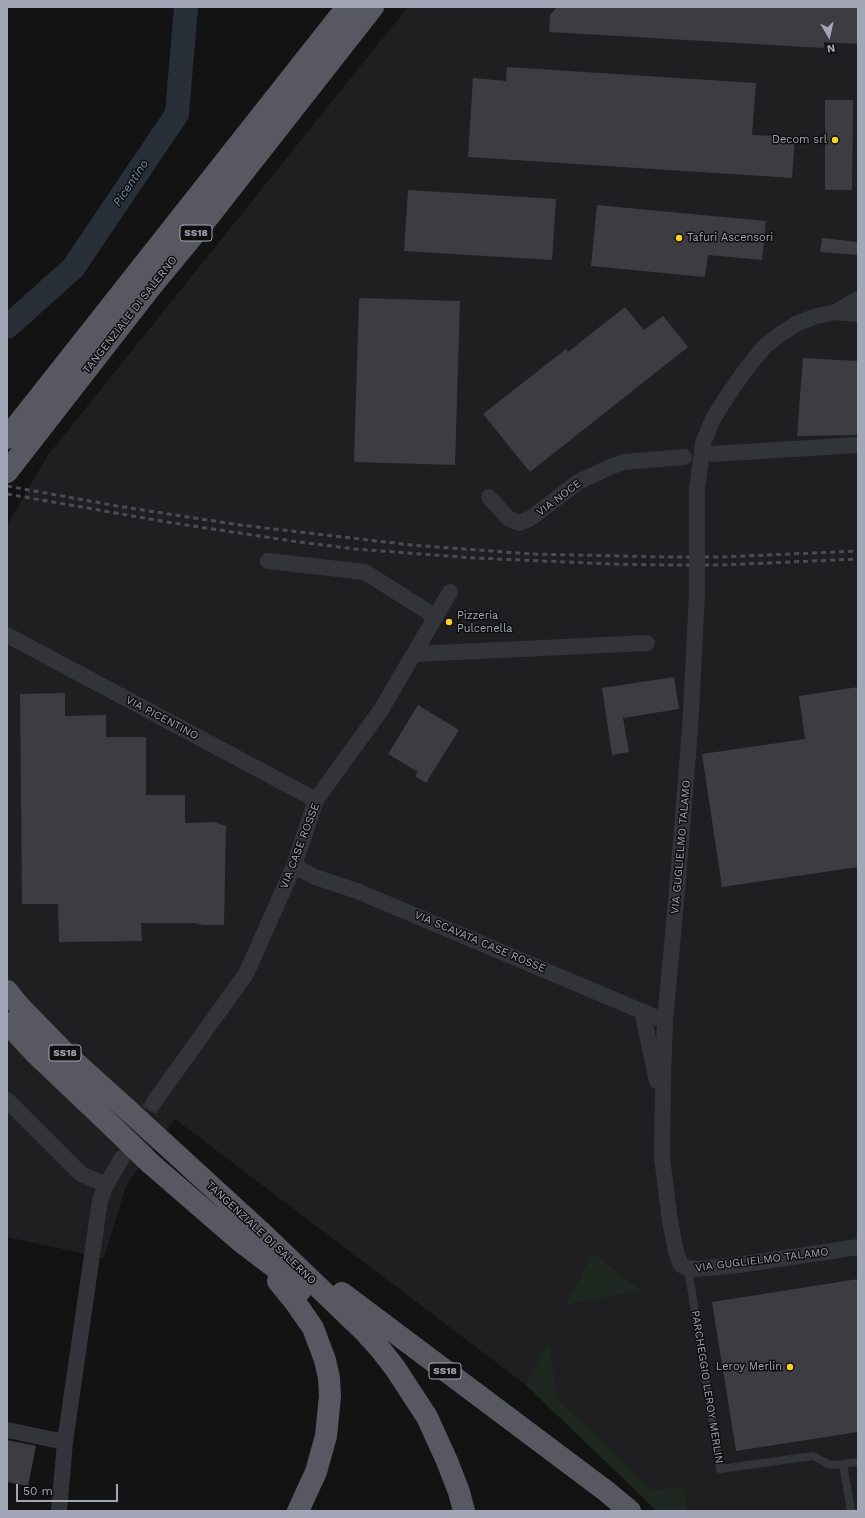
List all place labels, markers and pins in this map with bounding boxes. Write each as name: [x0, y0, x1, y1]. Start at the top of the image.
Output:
place label: Decom srl: [772, 133, 827, 147]
marker: Decom srl: [830, 135, 840, 145]
place label: Tafuri Ascensori: [687, 231, 773, 245]
marker: Tafuri Ascensori: [674, 233, 684, 243]
place label: Pizzeria Pulcenella: [457, 609, 512, 635]
marker: Pizzeria Pulcenella: [444, 617, 454, 627]
place label: Leroy Merlin: [716, 1360, 782, 1374]
marker: Leroy Merlin: [785, 1362, 795, 1372]

